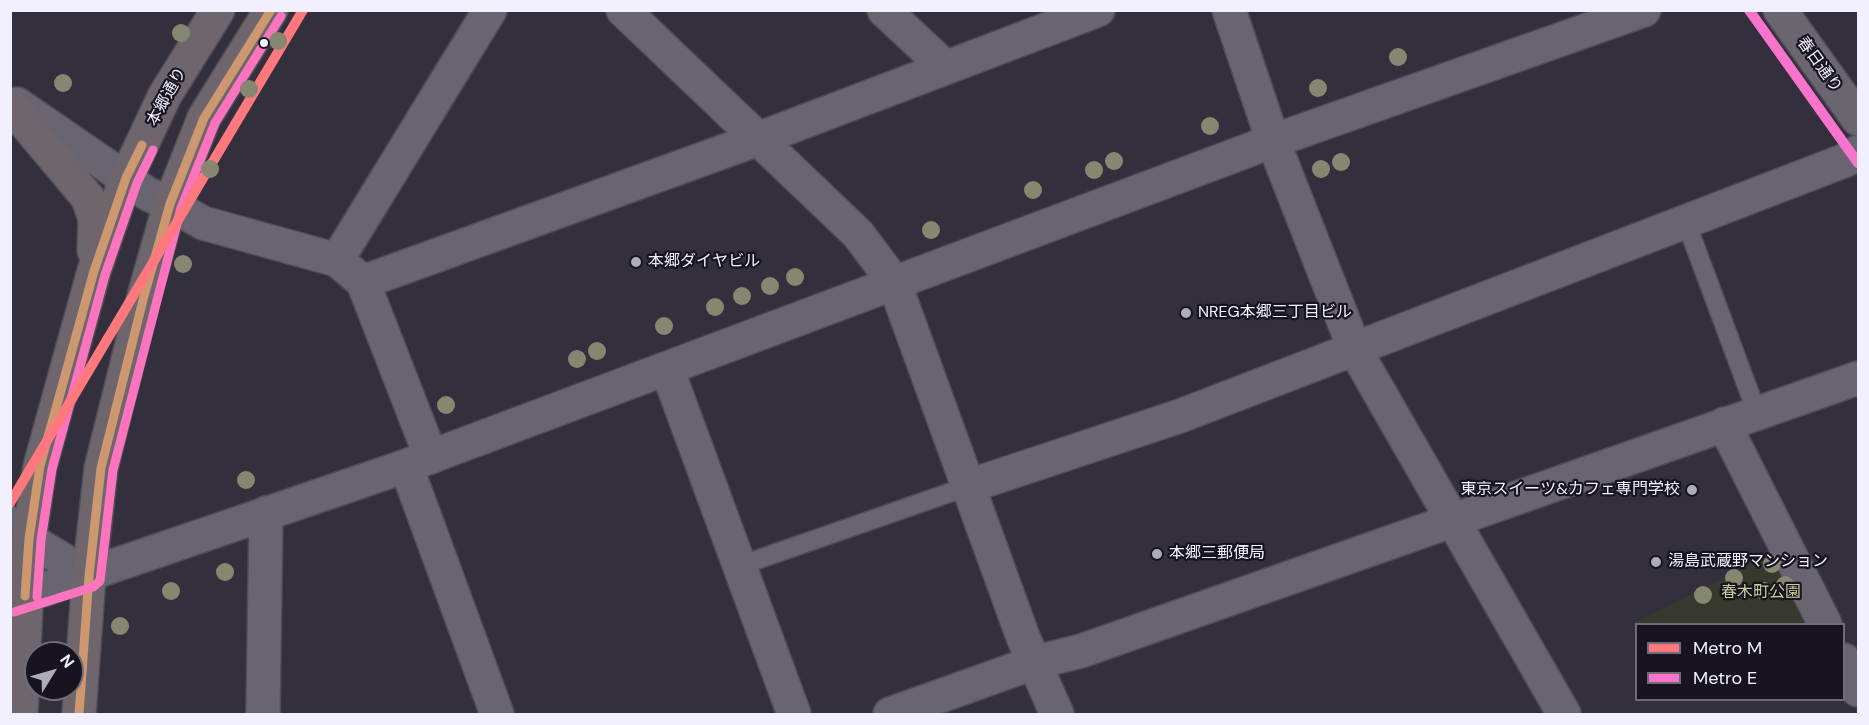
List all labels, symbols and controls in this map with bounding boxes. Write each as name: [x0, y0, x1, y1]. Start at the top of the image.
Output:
street label: 春日通り: [1792, 33, 1846, 97]
unlabelled marker: [258, 37, 270, 49]
street label: 本郷通り: [143, 64, 191, 130]
place label: 本郷ダイヤビル: [648, 252, 760, 272]
marker: 本郷ダイヤビル: [629, 255, 643, 269]
place label: NREG本郷三丁目ビル: [1198, 303, 1352, 323]
marker: NREG本郷三丁目ビル: [1179, 306, 1193, 320]
place label: 東京スイーツ&カフェ専門学校: [1460, 480, 1680, 500]
marker: 東京スイーツ&カフェ専門学校: [1685, 483, 1699, 497]
place label: 本郷三郵便局: [1169, 544, 1265, 564]
marker: 本郷三郵便局: [1150, 547, 1164, 561]
place label: 湯島武蔵野マンション: [1668, 552, 1828, 572]
marker: 湯島武蔵野マンション: [1649, 555, 1663, 569]
park label: 春木町公園: [1721, 583, 1801, 603]
legend: [1635, 623, 1845, 701]
text: Metro M: [1693, 636, 1762, 660]
north arrow: [24, 641, 84, 701]
text: N: [55, 650, 79, 672]
text: Metro E: [1693, 666, 1757, 690]

